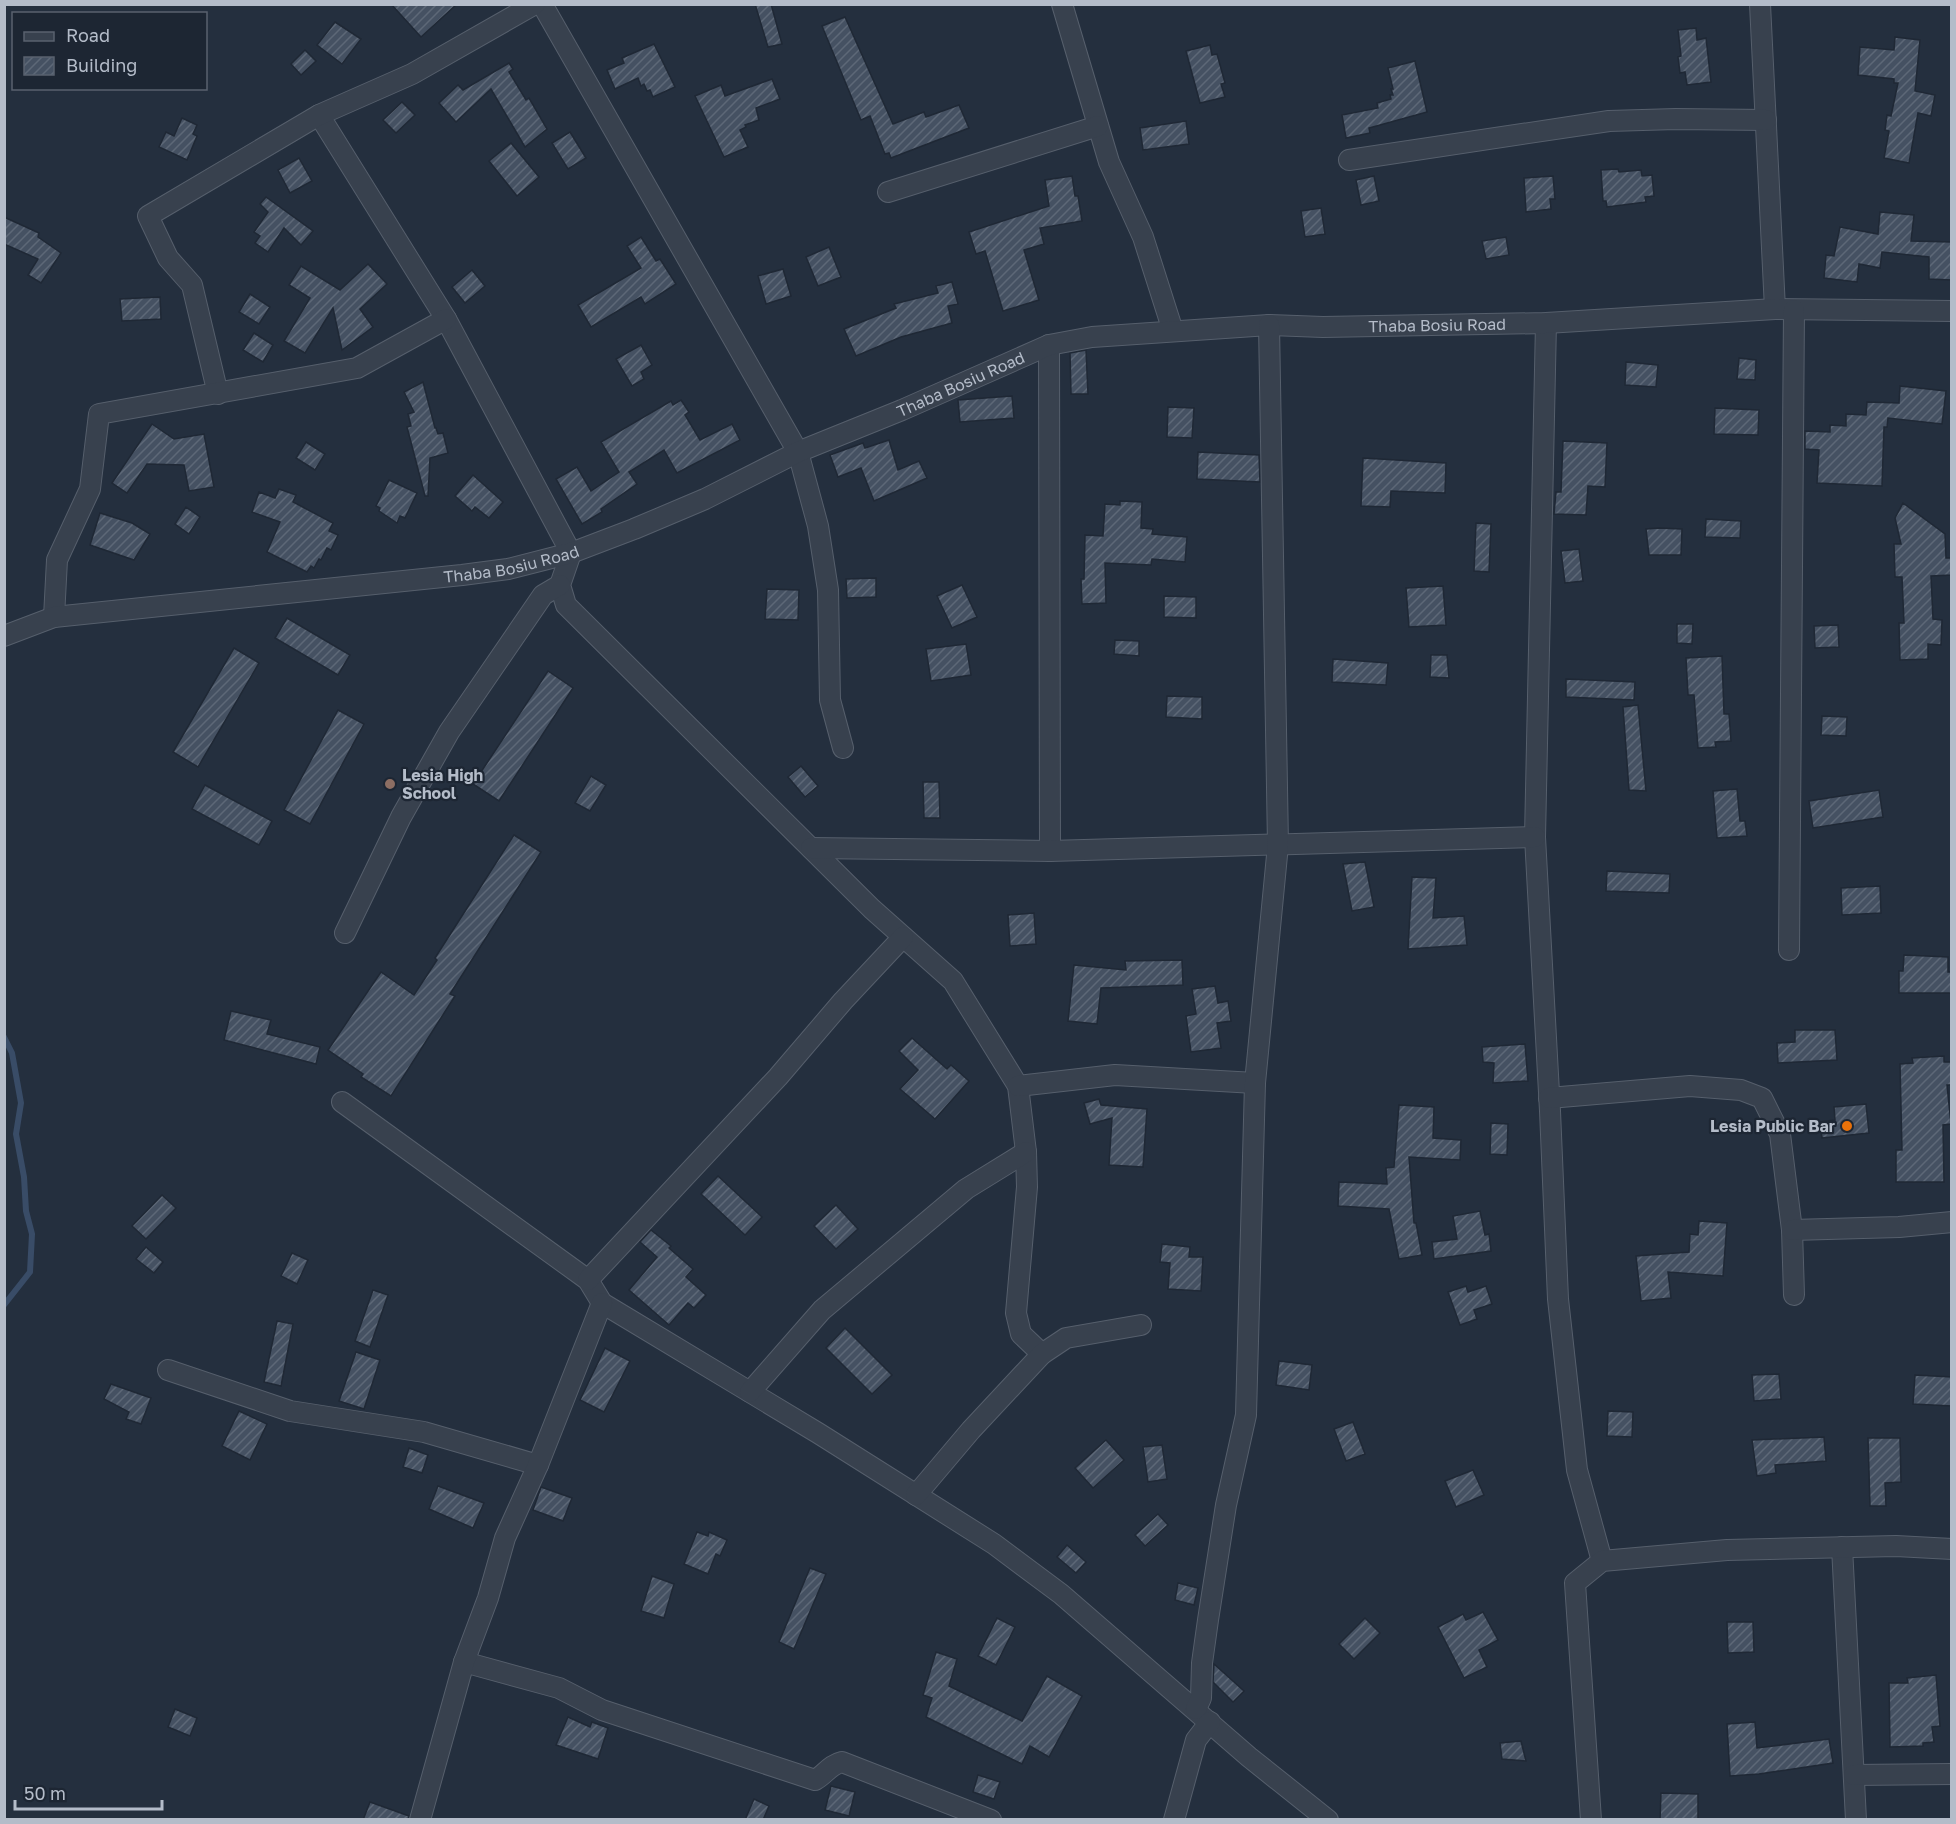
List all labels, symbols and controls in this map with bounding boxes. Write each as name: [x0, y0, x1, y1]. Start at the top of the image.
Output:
legend: [12, 12, 207, 90]
text: Road: [66, 24, 110, 46]
text: Building: [66, 54, 137, 76]
street label: Thaba Bosiu Road: [1368, 314, 1506, 336]
street label: Thaba Bosiu Road: [894, 347, 1028, 421]
street label: Thaba Bosiu Road: [443, 541, 582, 587]
place label: Lesia High School: [402, 765, 483, 803]
marker: Lesia High School: [383, 777, 397, 791]
place label: Lesia Public Bar: [1710, 1116, 1835, 1136]
marker: Lesia Public Bar: [1840, 1119, 1854, 1133]
scale bar: [15, 1773, 162, 1811]
text: 50 m: [24, 1782, 66, 1804]

